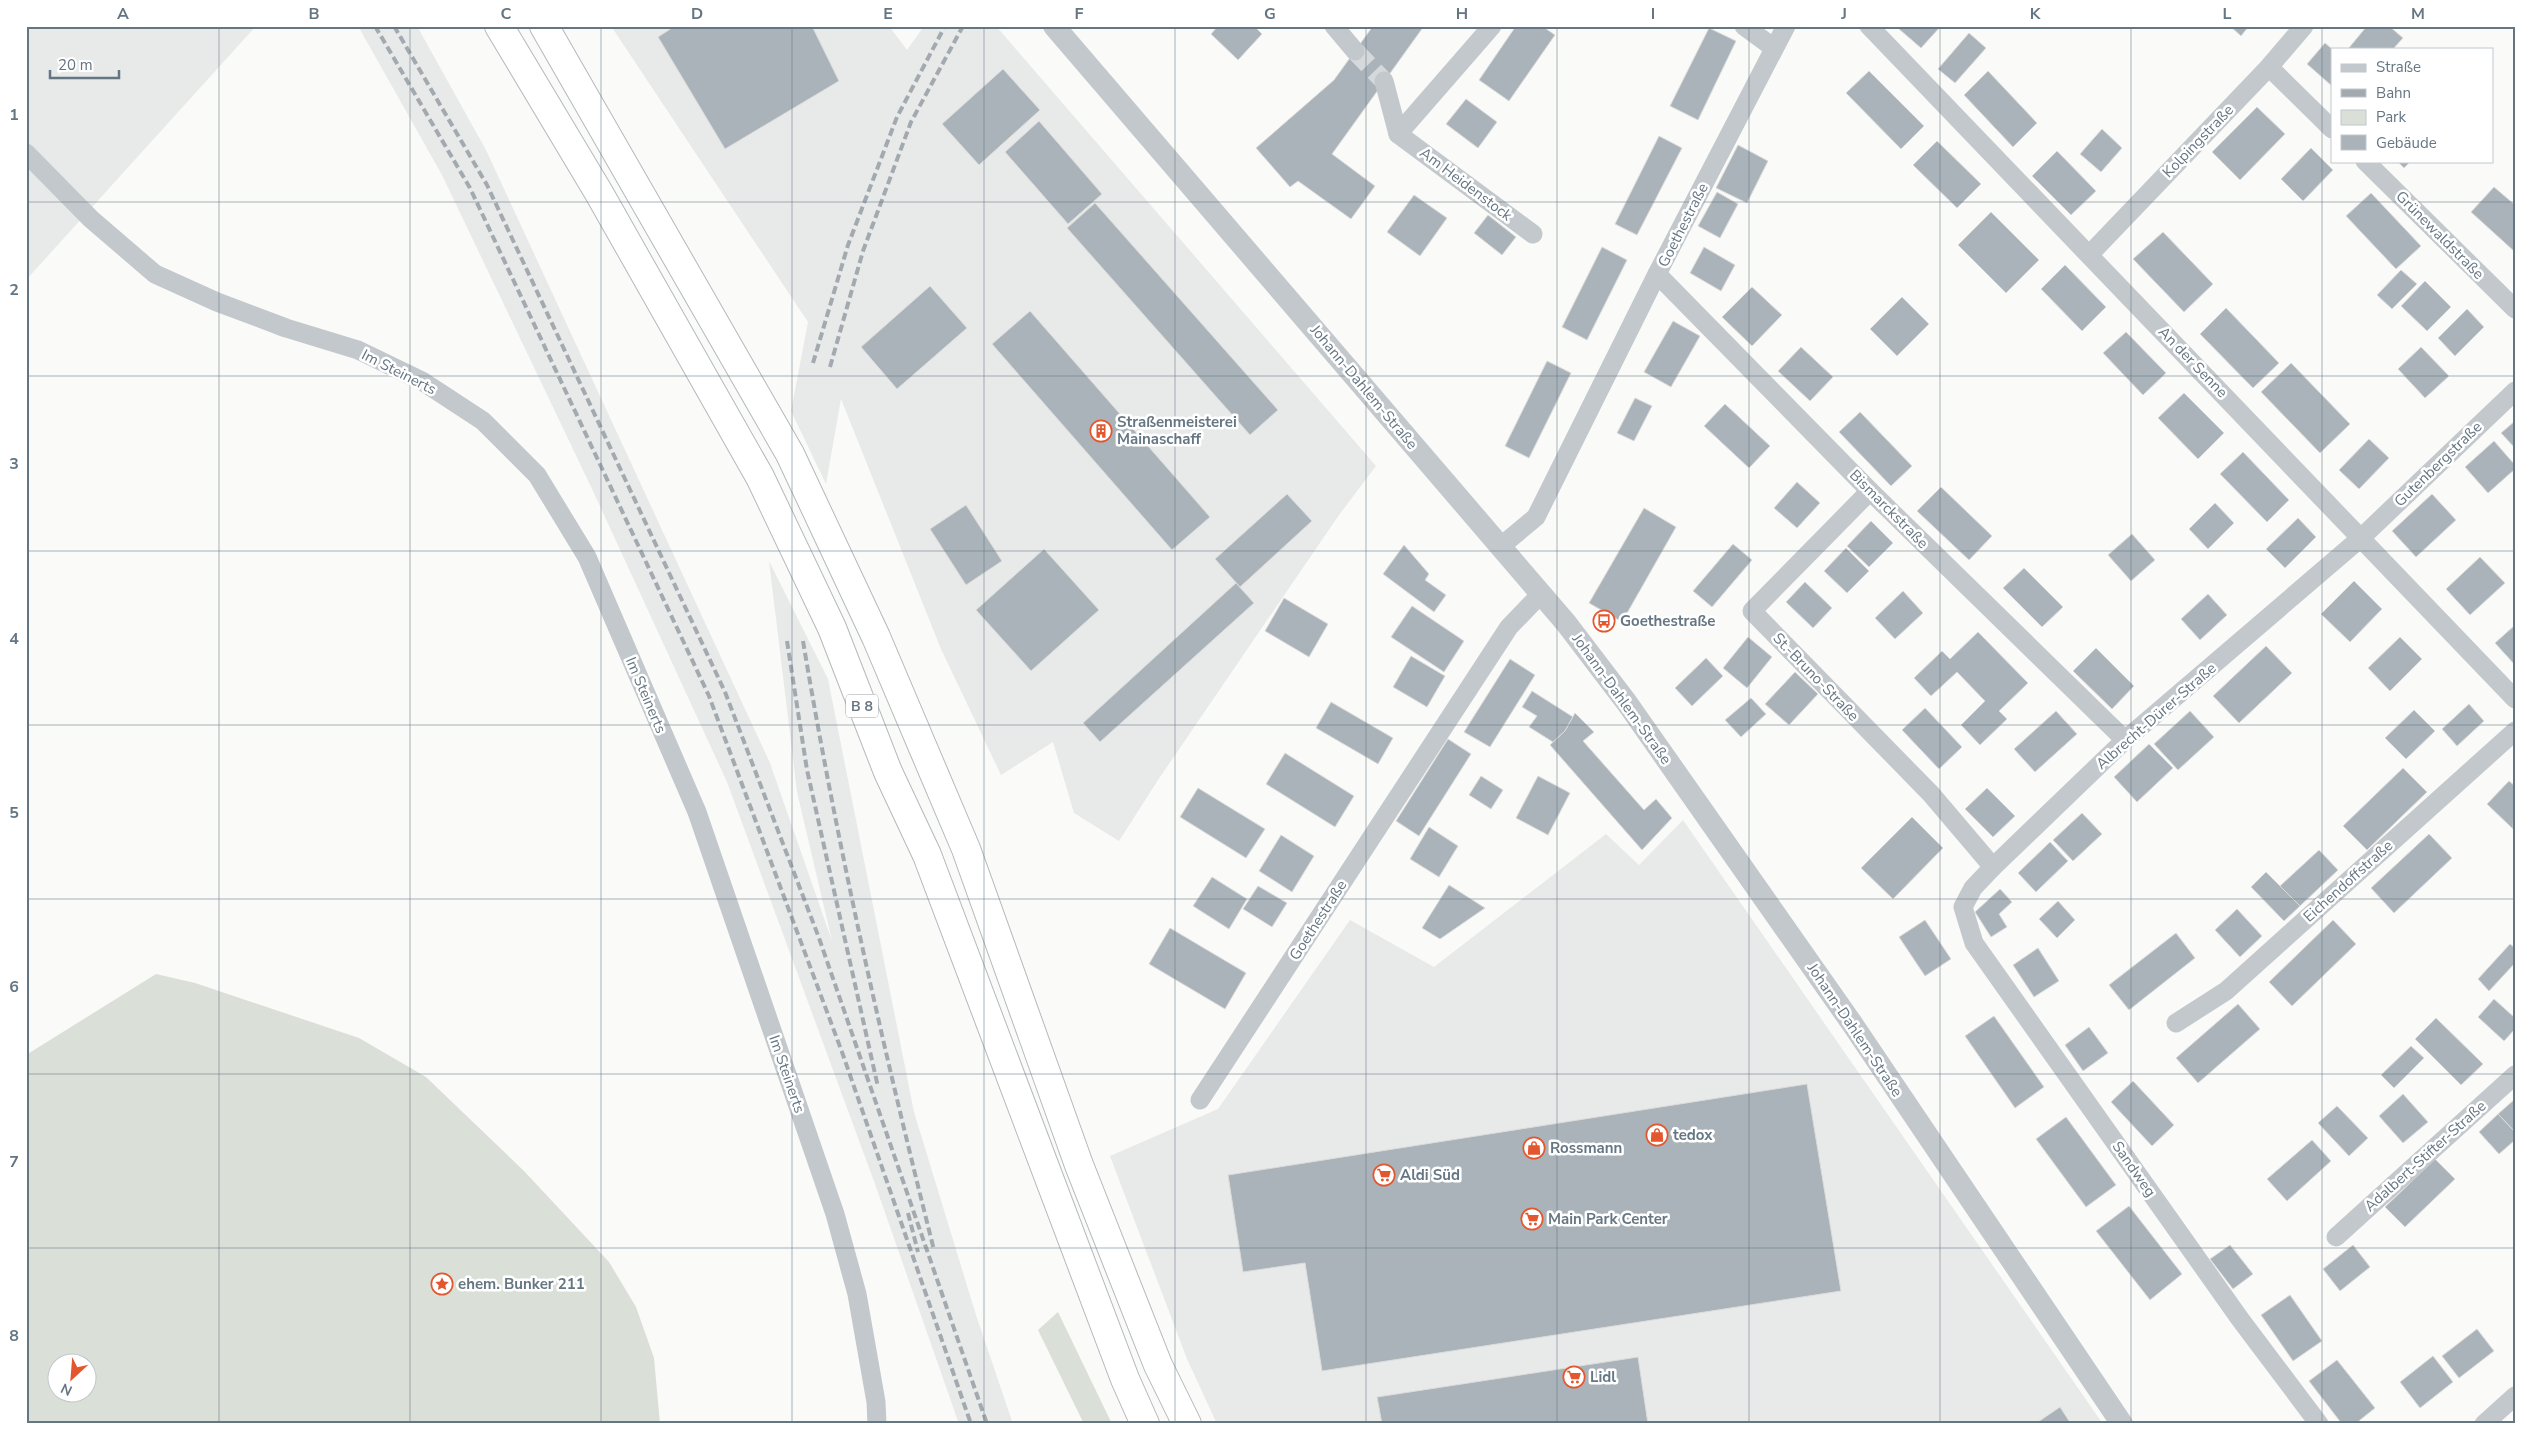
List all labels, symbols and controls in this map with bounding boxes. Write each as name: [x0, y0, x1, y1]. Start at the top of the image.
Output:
text: A: [117, 3, 129, 25]
text: B: [308, 3, 320, 25]
text: C: [501, 3, 512, 25]
text: D: [691, 3, 703, 25]
text: E: [883, 3, 893, 25]
text: F: [1075, 3, 1084, 25]
text: G: [1264, 3, 1276, 25]
text: H: [1456, 3, 1468, 25]
text: I: [1651, 3, 1655, 25]
text: J: [1840, 3, 1847, 25]
text: K: [2030, 3, 2042, 25]
text: L: [2223, 3, 2232, 25]
text: M: [2411, 3, 2425, 25]
scale bar: [50, 48, 119, 80]
legend: [2331, 48, 2494, 162]
text: 20 m: [58, 55, 93, 75]
text: Straße: [2376, 57, 2421, 77]
text: Bahn: [2376, 83, 2411, 103]
street label: Kolpingstraße: [2158, 100, 2238, 182]
text: 1: [9, 104, 19, 126]
text: Park: [2376, 107, 2406, 127]
text: Gebäude: [2376, 133, 2437, 153]
street label: Am Heidenstock: [1416, 143, 1517, 226]
street label: Goethestraße: [1653, 180, 1713, 270]
street label: Grünewaldstraße: [2391, 186, 2489, 284]
text: 2: [9, 279, 19, 301]
street label: Johann-Dahlem-Straße: [1305, 320, 1422, 454]
street label: An der Senne: [2154, 322, 2232, 402]
street label: Im Steinerts: [358, 345, 440, 399]
place label: Straßenmeisterei Mainaschaff: [1117, 412, 1237, 449]
street label: Gutenbergstraße: [2390, 417, 2486, 511]
building icon: Straßenmeisterei Mainaschaff: [1089, 419, 1113, 443]
text: 3: [9, 453, 19, 475]
street label: Bismarckstraße: [1845, 465, 1933, 553]
bus stop icon: Goethestraße: [1592, 609, 1616, 633]
place label: Goethestraße: [1620, 611, 1715, 631]
text: 4: [9, 628, 19, 650]
street label: St.-Bruno-Straße: [1769, 628, 1863, 726]
street label: Johann-Dahlem-Straße: [1567, 629, 1676, 768]
street label: Im Steinerts: [621, 654, 671, 736]
street label: Albrecht-Dürer-Straße: [2092, 658, 2220, 774]
road number: B 8: [846, 694, 878, 718]
text: 5: [9, 802, 19, 824]
street label: Eichendoffstraße: [2299, 836, 2397, 926]
street label: Goethestraße: [1285, 876, 1351, 964]
street label: Johann-Dahlem-Straße: [1802, 959, 1907, 1101]
text: 6: [9, 976, 19, 998]
street label: Im Steinerts: [764, 1032, 810, 1116]
street label: Adalbert-Stifter-Straße: [2360, 1096, 2490, 1216]
shop icon: tedox: [1645, 1123, 1669, 1147]
place label: tedox: [1673, 1125, 1713, 1145]
shop icon: Rossmann: [1522, 1136, 1546, 1160]
street label: Sandweg: [2108, 1137, 2160, 1201]
place label: Rossmann: [1550, 1138, 1622, 1158]
text: 7: [9, 1151, 19, 1173]
supermarket icon: Aldi Süd: [1372, 1163, 1396, 1187]
place label: Aldi Süd: [1400, 1165, 1460, 1185]
supermarket icon: Main Park Center: [1520, 1207, 1544, 1231]
place label: Main Park Center: [1548, 1209, 1668, 1229]
place icon: ehem. Bunker 211: [430, 1272, 454, 1296]
place label: ehem. Bunker 211: [458, 1274, 585, 1294]
text: 8: [9, 1325, 19, 1347]
north arrow: [48, 1352, 98, 1402]
supermarket icon: Lidl: [1562, 1365, 1586, 1389]
place label: Lidl: [1590, 1367, 1616, 1387]
text: N: [58, 1378, 75, 1400]

